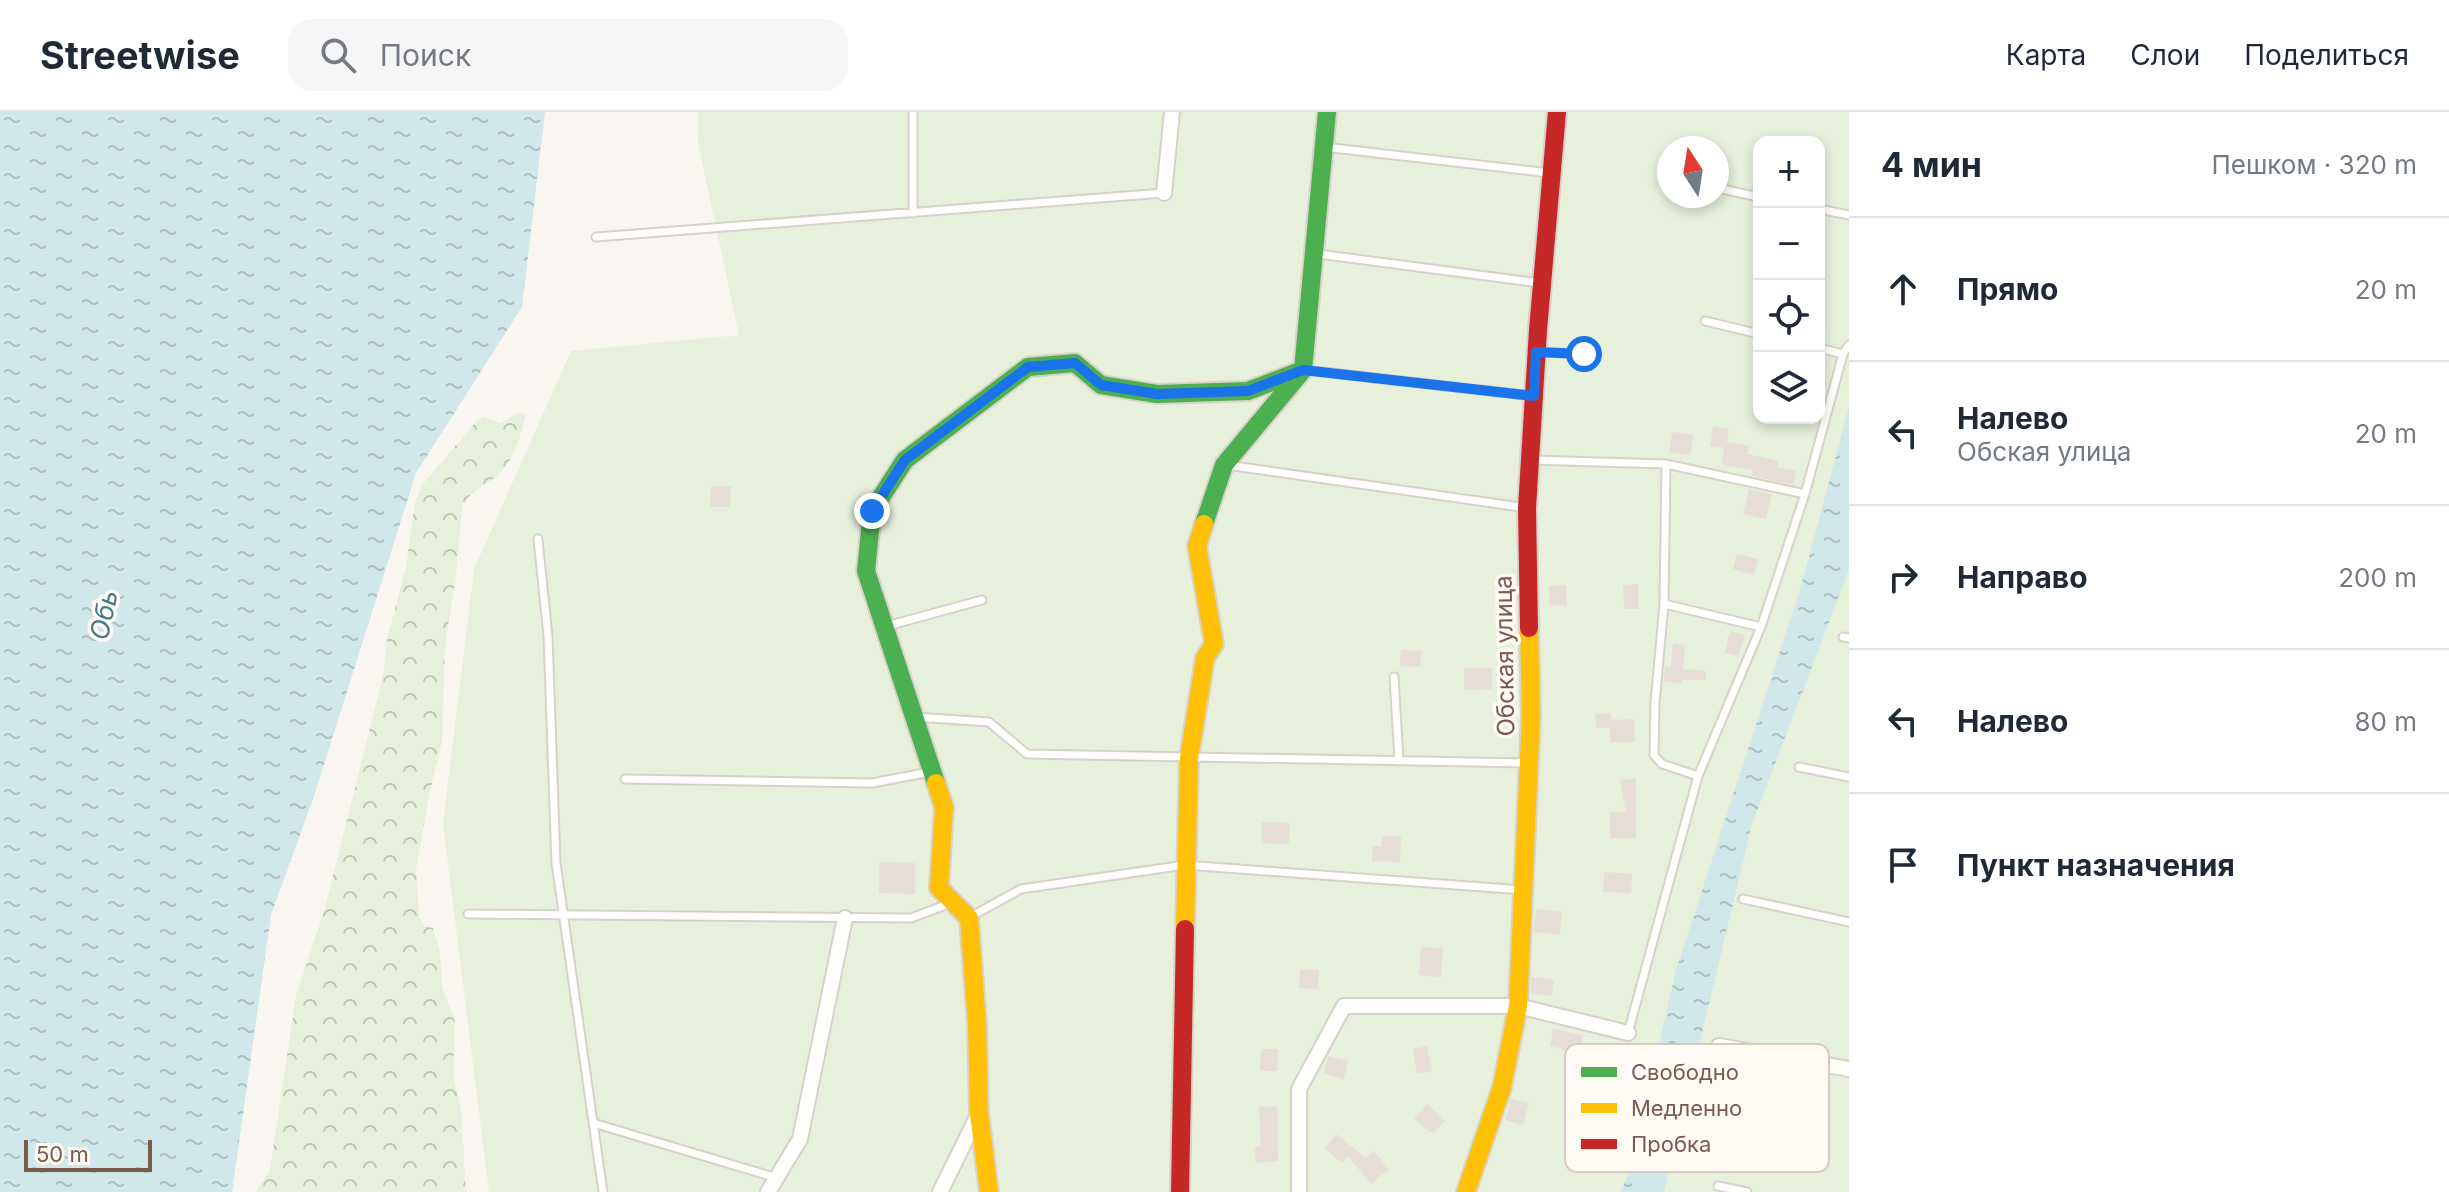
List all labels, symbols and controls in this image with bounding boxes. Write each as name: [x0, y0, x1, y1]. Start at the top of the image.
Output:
search box: [288, 19, 848, 91]
text: Streetwise: [40, 32, 240, 78]
icon: search: [316, 33, 360, 77]
text: Поиск: [380, 37, 471, 73]
text: Карта: [2006, 38, 2086, 72]
text: Слои: [2130, 38, 2200, 72]
text: Поделиться: [2244, 38, 2409, 72]
north arrow: [1657, 136, 1729, 208]
map controls: [1753, 136, 1825, 424]
button: +: [1753, 136, 1825, 208]
text: 4 мин: [1881, 144, 1982, 185]
text: Пешком · 320 m: [2212, 149, 2417, 180]
button: −: [1753, 208, 1825, 280]
icon: ahead: [1881, 267, 1925, 311]
text: Прямо: [1957, 271, 2058, 307]
text: 20 m: [2355, 274, 2417, 305]
button: locate: [1753, 280, 1825, 352]
route start: [1566, 336, 1602, 372]
button: layers: [1753, 352, 1825, 424]
text: Налево: [1957, 400, 2069, 436]
icon: left: [1881, 411, 1925, 455]
text: 20 m: [2355, 418, 2417, 449]
text: Обская улица: [1957, 436, 2131, 467]
route end: [854, 493, 890, 529]
icon: right: [1881, 555, 1925, 599]
text: Направо: [1957, 559, 2088, 595]
text: 200 m: [2338, 562, 2417, 593]
street label: Обская улица: [1489, 575, 1520, 737]
water label: Обь: [83, 587, 124, 642]
icon: left: [1881, 699, 1925, 743]
text: Налево: [1957, 703, 2069, 739]
text: 80 m: [2354, 706, 2417, 737]
icon: arrive: [1881, 843, 1925, 887]
text: Пункт назначения: [1957, 847, 2235, 883]
legend: [1565, 1044, 1829, 1172]
text: Свободно: [1631, 1059, 1739, 1085]
text: Медленно: [1631, 1095, 1742, 1121]
text: Пробка: [1631, 1131, 1711, 1157]
scale bar: [24, 1136, 152, 1172]
text: 50 m: [36, 1141, 89, 1167]

